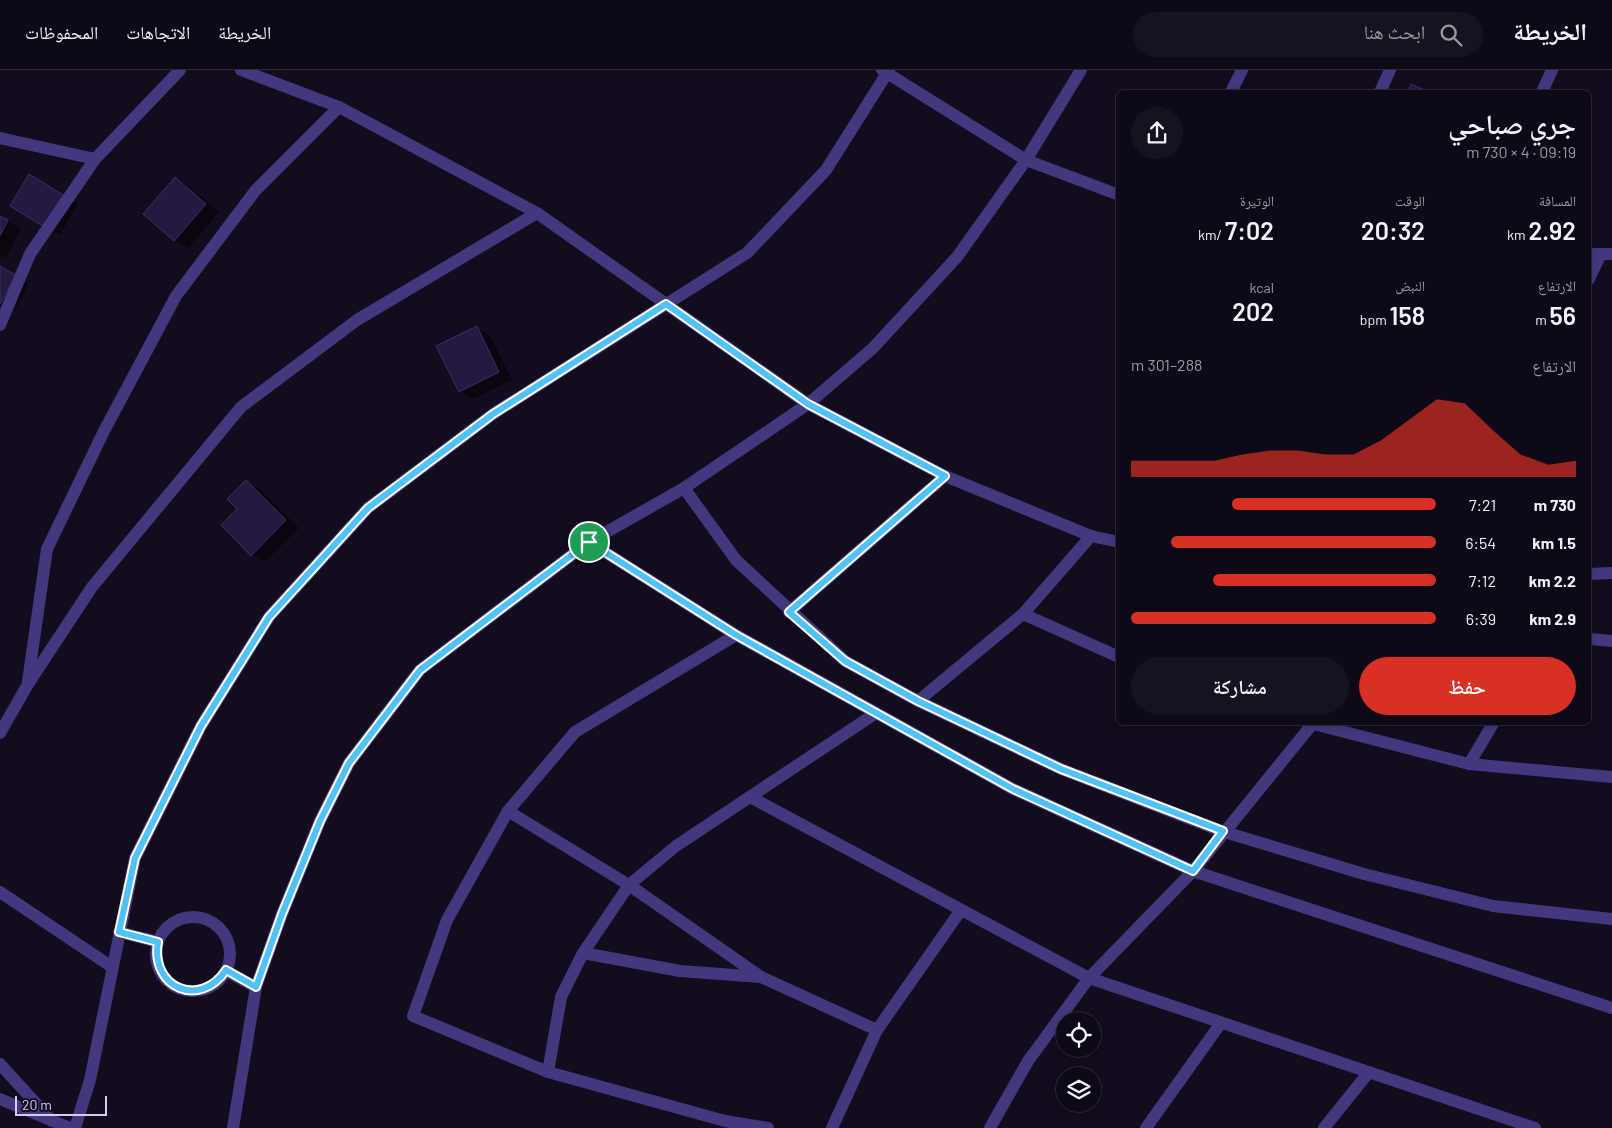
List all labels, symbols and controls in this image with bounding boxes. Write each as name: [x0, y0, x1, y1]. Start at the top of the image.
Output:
search box: [1133, 12, 1483, 57]
text: الخريطة: [1513, 16, 1587, 45]
text: ابحث هنا: [1364, 20, 1425, 43]
text: المحفوظات: [25, 21, 98, 43]
text: الاتجاهات: [126, 21, 190, 43]
text: الخريطة: [218, 21, 271, 43]
icon: search: [1437, 21, 1465, 49]
text: جري صباحي: [1448, 106, 1576, 140]
button: share: [1131, 107, 1183, 159]
text: 09:19 · 4 × 730 m: [1466, 142, 1576, 161]
text: الوتيرة: [1240, 192, 1274, 209]
text: الوقت: [1395, 192, 1425, 209]
text: المسافة: [1539, 192, 1576, 209]
text: 7:02: [1225, 215, 1274, 245]
text: 20:32: [1361, 215, 1425, 245]
text: 2.92: [1528, 215, 1576, 245]
text: /km: [1198, 226, 1225, 243]
text: km: [1507, 226, 1528, 243]
text: النبض: [1395, 277, 1425, 294]
text: الارتفاع: [1538, 277, 1576, 294]
text: kcal: [1250, 279, 1274, 296]
text: 202: [1232, 296, 1274, 326]
text: 158: [1390, 300, 1425, 330]
text: 56: [1550, 300, 1576, 330]
text: bpm: [1360, 311, 1390, 328]
text: m: [1535, 311, 1550, 328]
text: 288–301 m: [1131, 355, 1202, 374]
text: الارتفاع: [1532, 356, 1576, 375]
text: 7:21: [1469, 495, 1496, 514]
text: 730 m: [1534, 495, 1576, 514]
pin: [568, 521, 610, 563]
icon: arrive: [575, 528, 603, 556]
text: 6:54: [1465, 533, 1496, 552]
text: 1.5 km: [1532, 533, 1576, 552]
text: 7:12: [1469, 571, 1496, 590]
text: 2.2 km: [1529, 571, 1576, 590]
text: 6:39: [1466, 609, 1496, 628]
text: 2.9 km: [1529, 609, 1576, 628]
button: مشاركة: [1131, 657, 1349, 715]
button: حفظ: [1359, 657, 1576, 715]
map controls: [1056, 1012, 1101, 1112]
button: locate: [1056, 1012, 1101, 1057]
button: layers: [1056, 1067, 1101, 1112]
scale bar: [15, 1093, 108, 1116]
text: 20 m: [22, 1096, 52, 1113]

